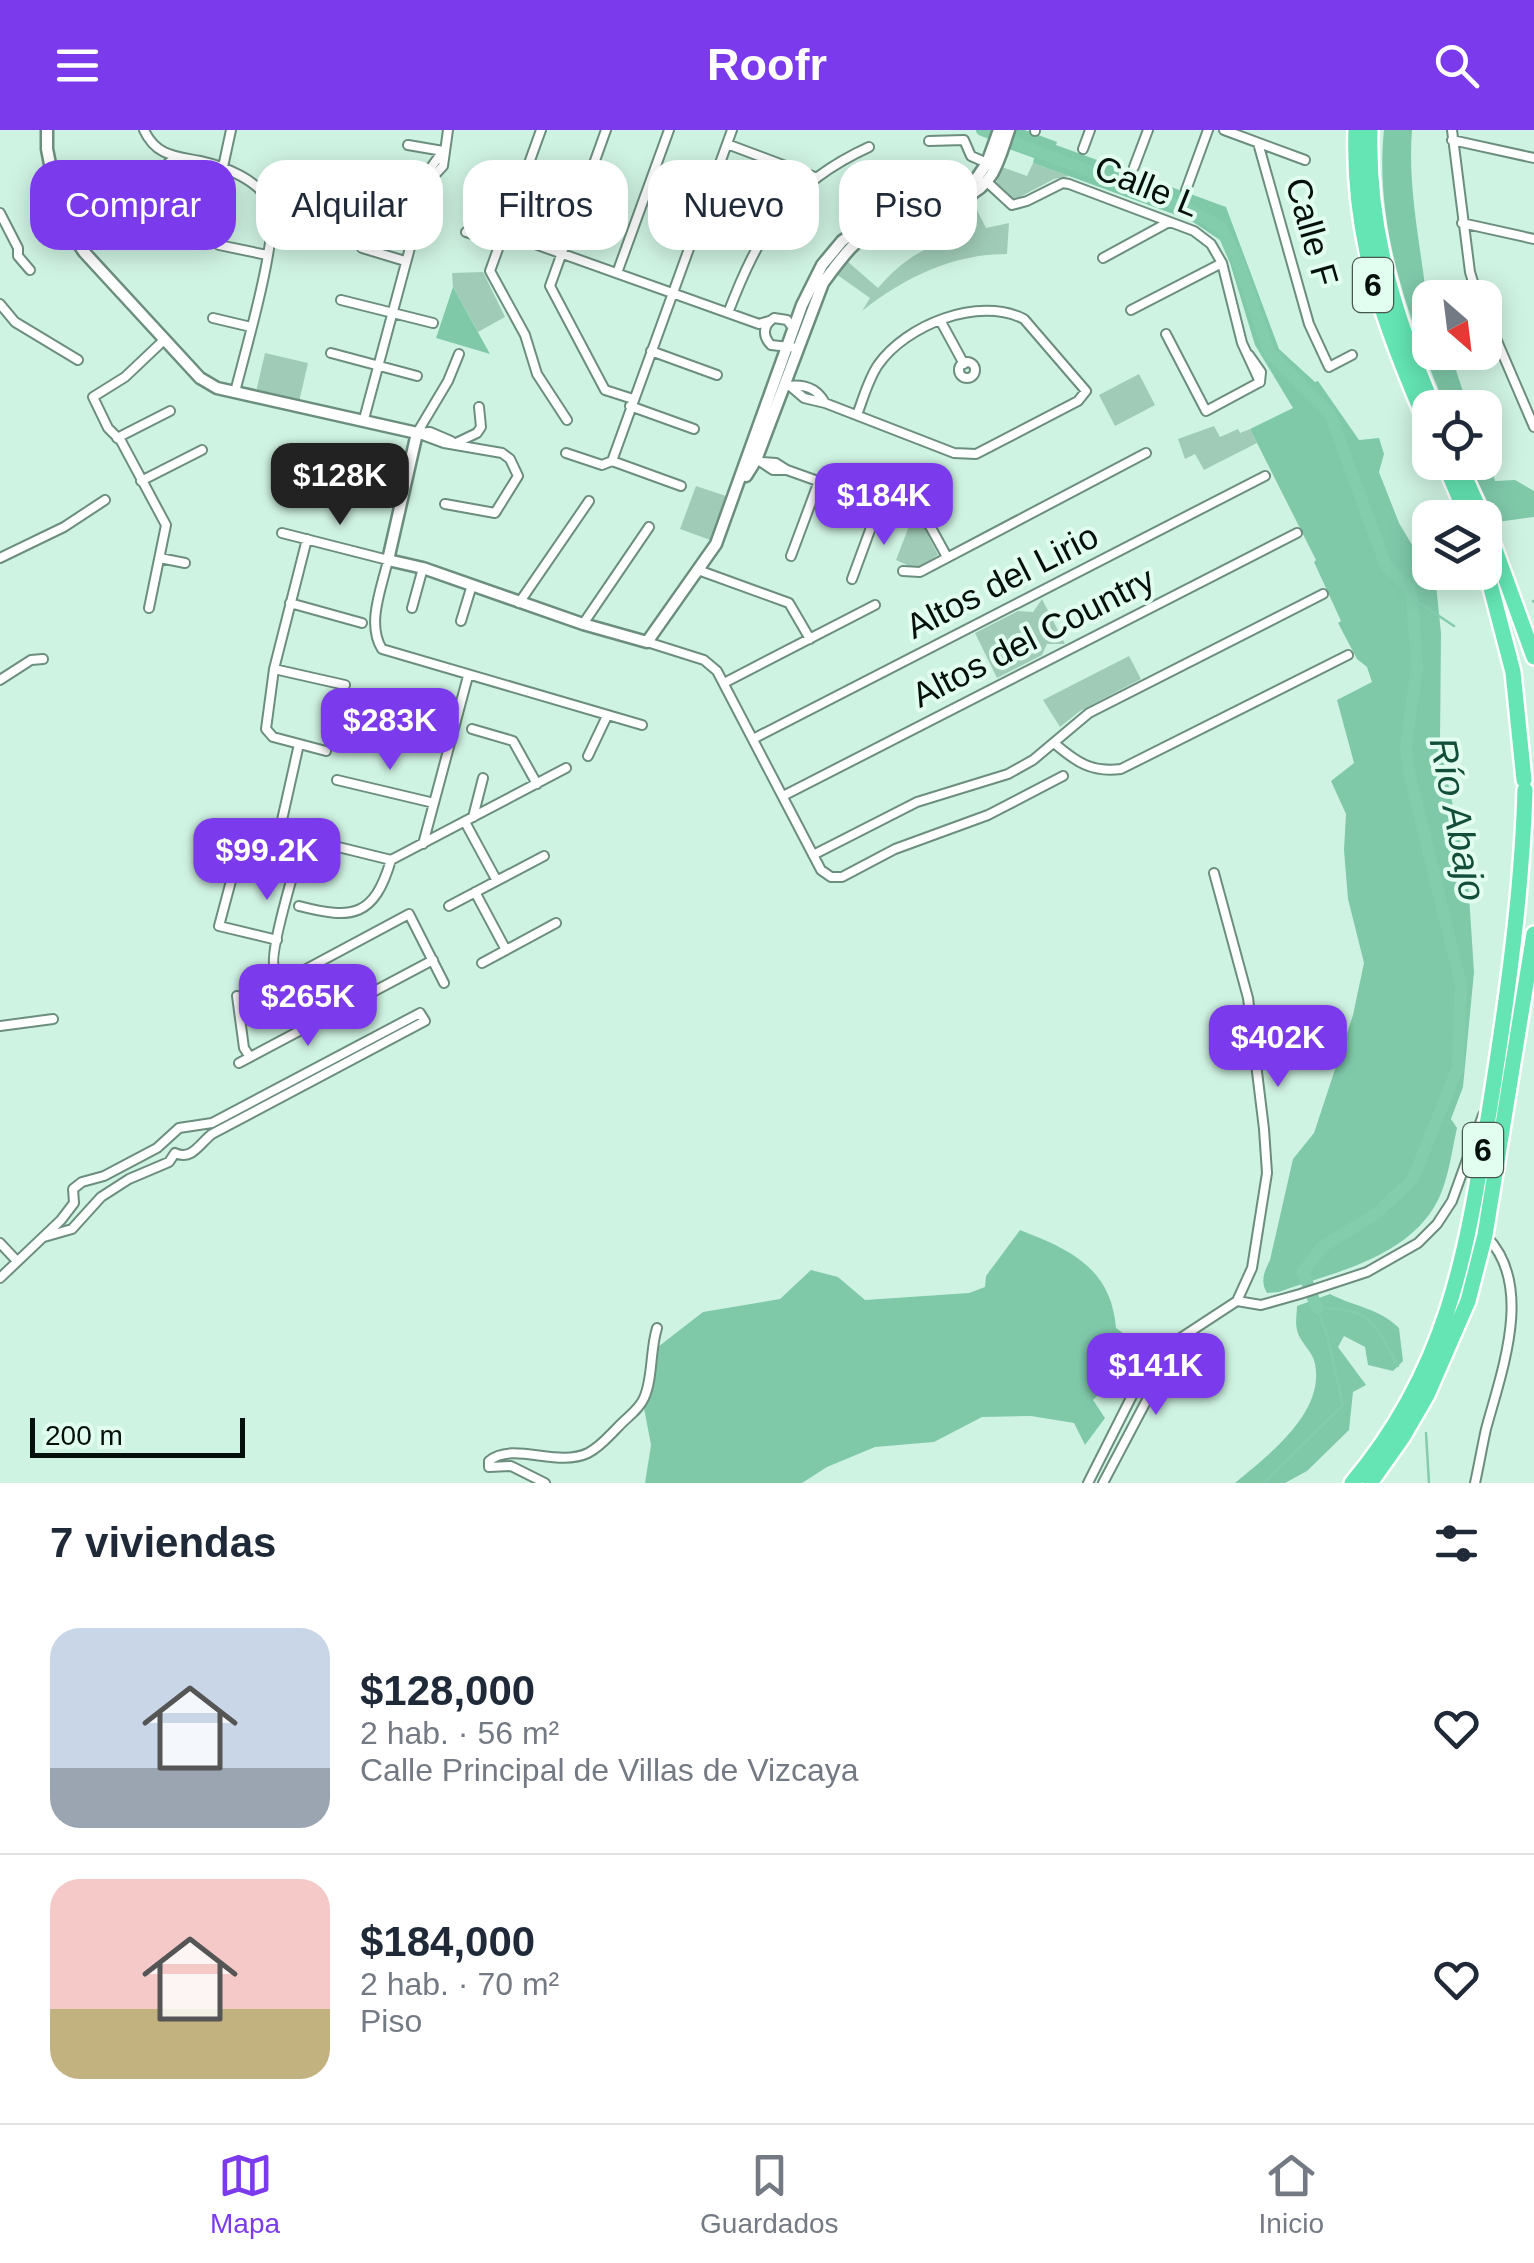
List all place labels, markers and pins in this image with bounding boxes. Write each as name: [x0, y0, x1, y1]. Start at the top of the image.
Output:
pin: $128K: [270, 443, 410, 528]
pin: $184K: [814, 463, 954, 548]
pin: $283K: [320, 688, 460, 773]
pin: $99.2K: [186, 818, 348, 903]
pin: $265K: [238, 964, 378, 1049]
pin: $402K: [1208, 1005, 1348, 1090]
pin: $141K: [1086, 1333, 1226, 1418]

